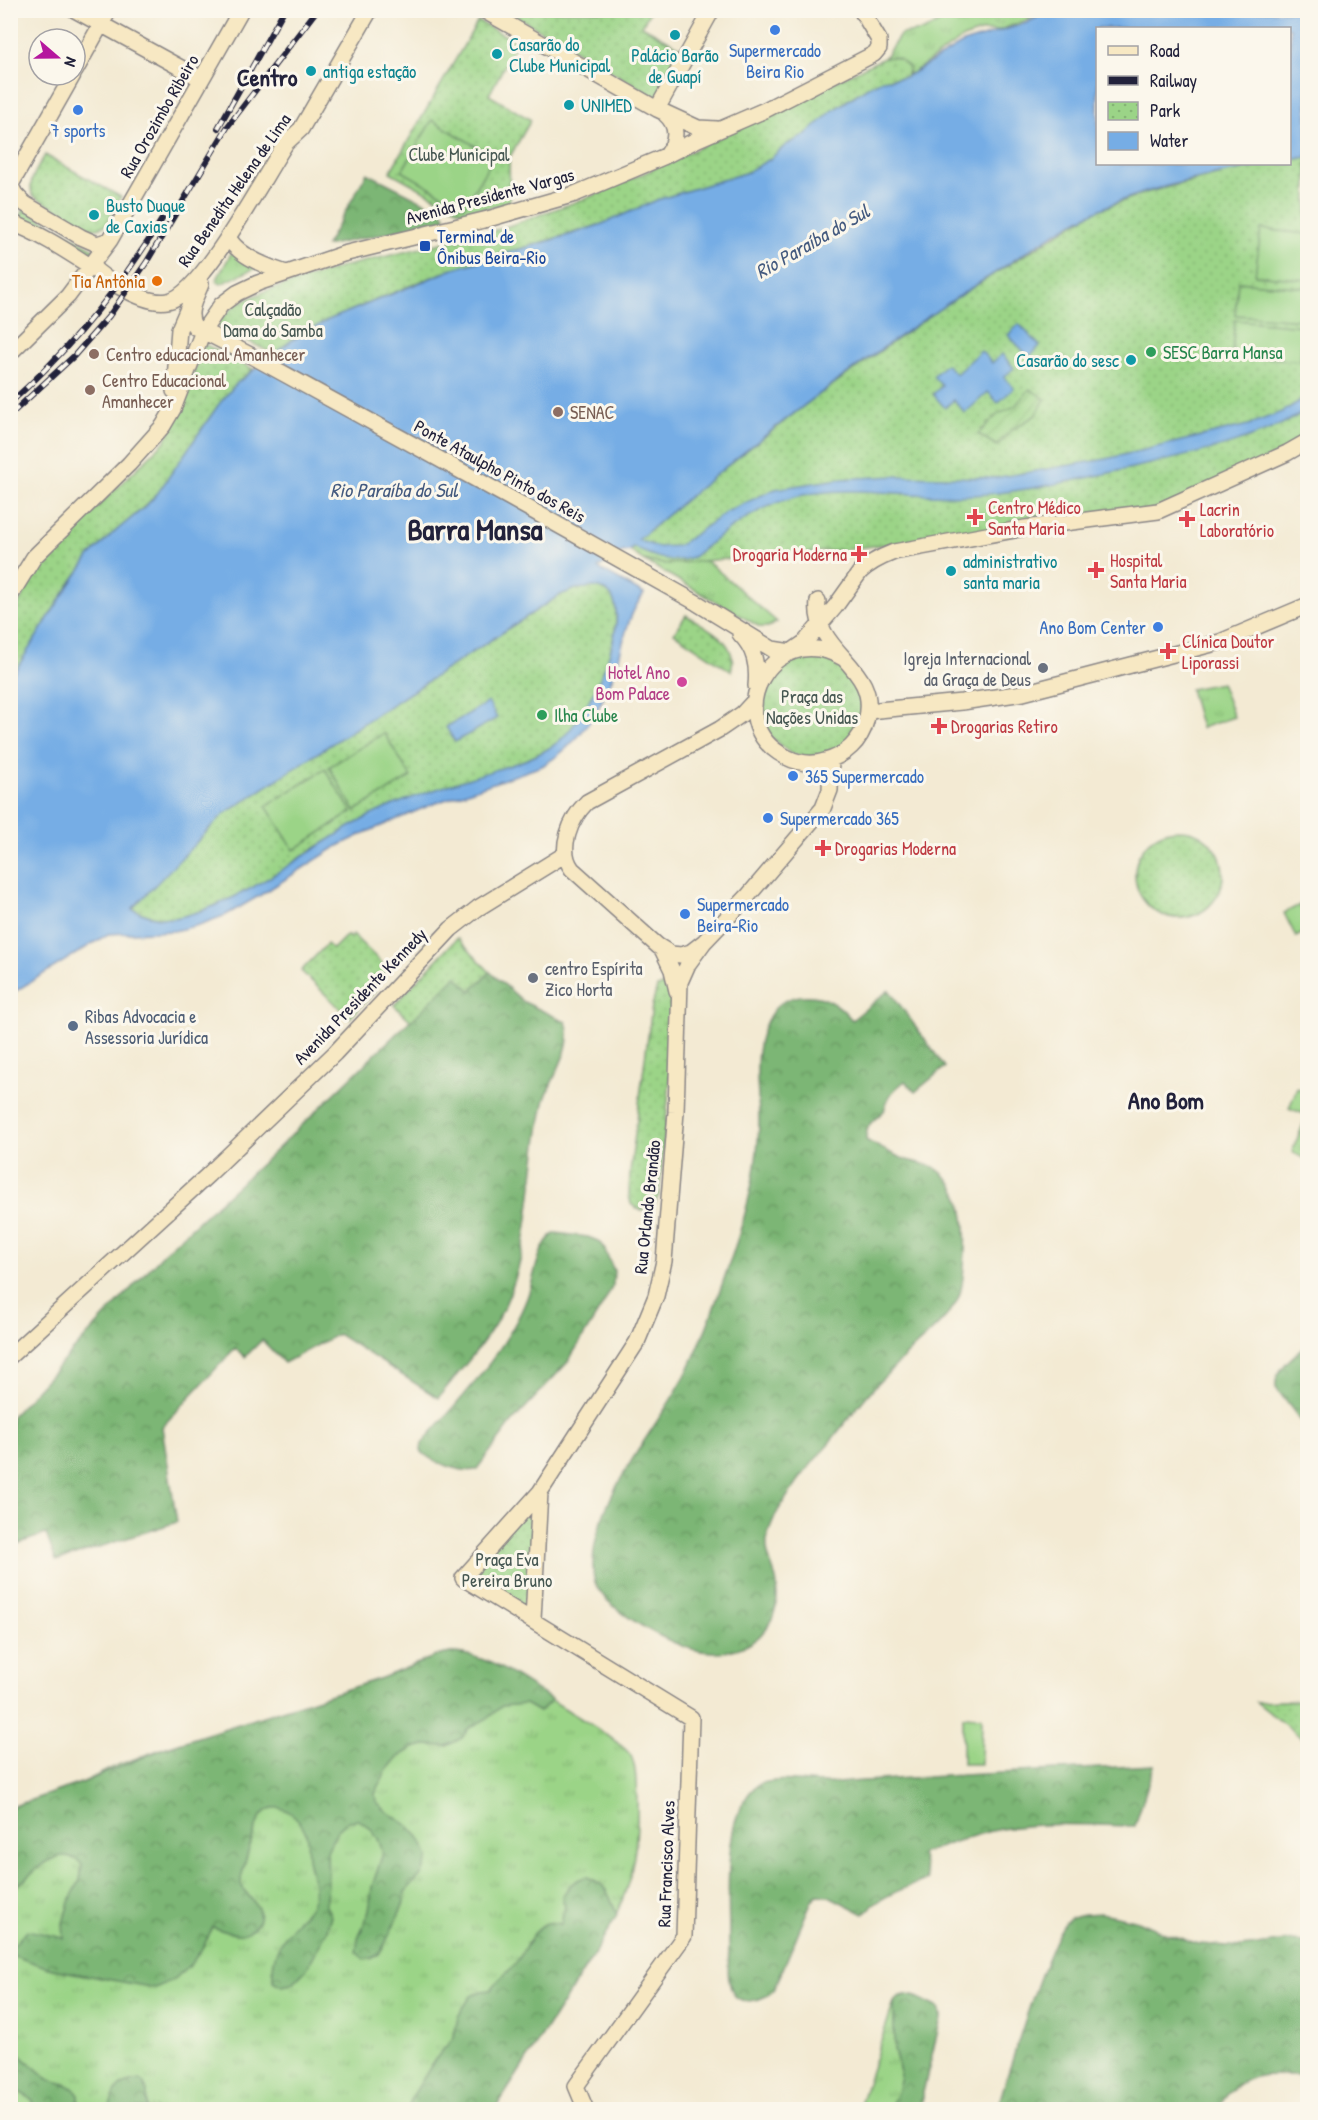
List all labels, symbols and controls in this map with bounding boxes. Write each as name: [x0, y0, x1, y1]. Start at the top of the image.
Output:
marker: Supermercado Beira Rio: [768, 23, 782, 37]
north arrow: [27, 27, 87, 87]
legend: [1096, 27, 1291, 165]
marker: Palácio Barão de Guapí: [668, 28, 682, 42]
place label: Casarão do Clube Municipal: [509, 32, 610, 78]
place label: Supermercado Beira Rio: [729, 38, 821, 84]
text: Road: [1150, 38, 1180, 63]
place label: Palácio Barão de Guapí: [631, 43, 719, 89]
marker: Casarão do Clube Municipal: [490, 47, 504, 61]
street label: Rua Orozimbo Ribeiro: [114, 50, 204, 182]
text: N: [59, 54, 83, 70]
place label: antiga estação: [323, 59, 416, 84]
district label: Centro: [237, 61, 298, 93]
marker: antiga estação: [304, 64, 318, 78]
text: Railway: [1150, 68, 1197, 93]
place label: UNIMED: [581, 93, 632, 118]
marker: UNIMED: [562, 98, 576, 112]
text: Park: [1150, 98, 1181, 123]
marker: 7 sports: [71, 103, 85, 117]
street label: Rua Benedita Helena de Lima: [172, 108, 296, 272]
place label: 7 sports: [51, 118, 106, 143]
text: Water: [1150, 128, 1188, 153]
park label: Clube Municipal: [408, 142, 510, 167]
street label: Avenida Presidente Vargas: [403, 162, 577, 230]
place label: Busto Duque de Caxias: [106, 193, 185, 239]
water label: Rio Paraíba do Sul: [750, 197, 875, 285]
marker: Busto Duque de Caxias: [87, 208, 101, 222]
place label: Terminal de Ônibus Beira-Rio: [437, 224, 546, 270]
marker: Terminal de Ônibus Beira-Rio: [418, 239, 432, 253]
place label: Tia Antônia: [72, 269, 145, 294]
marker: Tia Antônia: [150, 274, 164, 288]
park label: Calçadão Dama do Samba: [223, 297, 323, 343]
place label: SESC Barra Mansa: [1163, 340, 1283, 365]
place label: Centro educacional Amanhecer: [106, 342, 306, 367]
marker: SESC Barra Mansa: [1144, 345, 1158, 359]
marker: Centro educacional Amanhecer: [87, 347, 101, 361]
place label: Casarão do sesc: [1016, 348, 1119, 373]
marker: Casarão do sesc: [1124, 353, 1138, 367]
place label: Centro Educacional Amanhecer: [102, 368, 226, 414]
marker: Centro Educacional Amanhecer: [83, 383, 97, 397]
place label: SENAC: [570, 400, 615, 425]
marker: SENAC: [551, 405, 565, 419]
street label: Ponte Ataulpho Pinto dos Reis: [410, 413, 590, 529]
water label: Rio Paraíba do Sul: [330, 476, 459, 503]
place label: Centro Médico Santa Maria: [988, 495, 1081, 541]
place label: Lacrin Laboratório: [1200, 497, 1274, 543]
marker: Centro Médico Santa Maria: [966, 508, 984, 526]
district label: Barra Mansa: [407, 509, 543, 549]
marker: Lacrin Laboratório: [1178, 510, 1196, 528]
place label: Drogaria Moderna: [733, 542, 847, 567]
marker: Drogaria Moderna: [852, 547, 866, 561]
place label: Hospital Santa Maria: [1110, 548, 1187, 594]
place label: administrativo santa maria: [963, 549, 1057, 595]
marker: Hospital Santa Maria: [1087, 561, 1105, 579]
marker: administrativo santa maria: [944, 564, 958, 578]
place label: Ano Bom Center: [1039, 615, 1146, 640]
marker: Ano Bom Center: [1151, 620, 1165, 634]
place label: Clínica Doutor Liporassi: [1182, 629, 1274, 675]
marker: Clínica Doutor Liporassi: [1159, 642, 1177, 660]
place label: Igreja Internacional da Graça de Deus: [903, 646, 1031, 692]
place label: Hotel Ano Bom Palace: [596, 660, 670, 706]
marker: Igreja Internacional da Graça de Deus: [1036, 661, 1050, 675]
marker: Hotel Ano Bom Palace: [675, 675, 689, 689]
park label: Praça das Nações Unidas: [766, 684, 858, 730]
place label: Ilha Clube: [554, 703, 618, 728]
marker: Ilha Clube: [535, 708, 549, 722]
place label: Drogarias Retiro: [951, 714, 1058, 739]
marker: Drogarias Retiro: [932, 719, 946, 733]
place label: 365 Supermercado: [805, 764, 924, 789]
marker: 365 Supermercado: [786, 769, 800, 783]
place label: Supermercado 365: [780, 806, 899, 831]
marker: Supermercado 365: [761, 811, 775, 825]
place label: Drogarias Moderna: [835, 836, 956, 861]
marker: Drogarias Moderna: [816, 841, 830, 855]
place label: Supermercado Beira-Rio: [697, 892, 789, 938]
marker: Supermercado Beira-Rio: [678, 907, 692, 921]
street label: Avenida Presidente Kennedy: [288, 922, 432, 1070]
place label: centro Espírita Zico Horta: [545, 956, 643, 1002]
marker: centro Espírita Zico Horta: [526, 971, 540, 985]
place label: Ribas Advocacia e Assessoria Jurídica: [85, 1004, 208, 1050]
marker: Ribas Advocacia e Assessoria Jurídica: [66, 1019, 80, 1033]
district label: Ano Bom: [1128, 1084, 1204, 1116]
street label: Rua Orlando Brandão: [628, 1139, 666, 1275]
park label: Praça Eva Pereira Bruno: [462, 1547, 552, 1593]
street label: Rua Francisco Alves: [651, 1800, 681, 1928]

